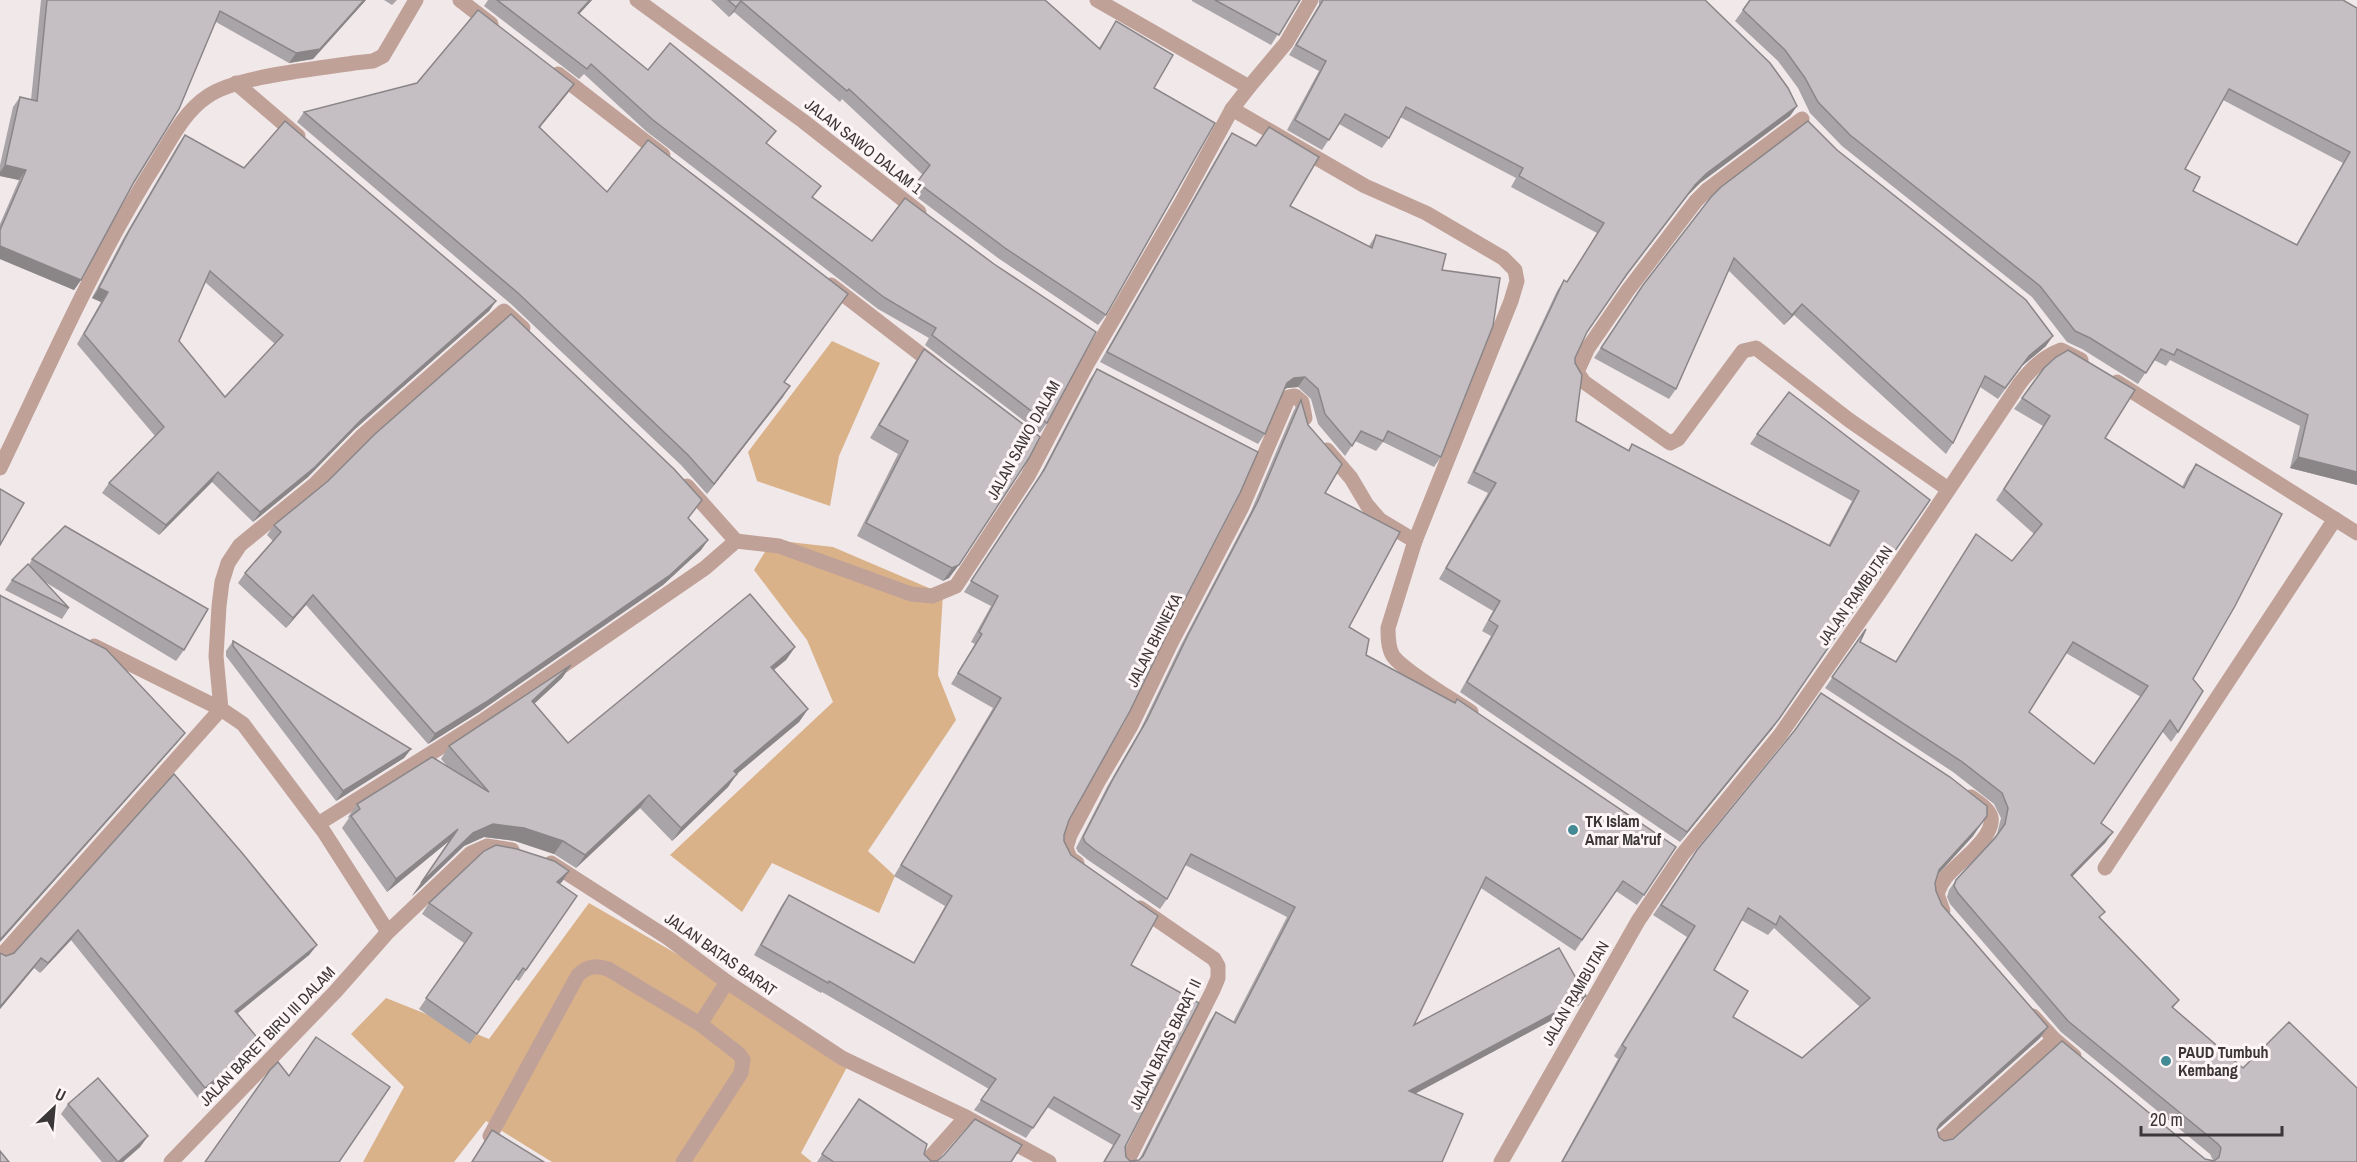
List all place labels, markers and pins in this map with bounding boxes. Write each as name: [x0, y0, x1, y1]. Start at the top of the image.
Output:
place label: TK Islam Amar Ma'ruf: [1585, 810, 1662, 850]
marker: TK Islam Amar Ma'ruf: [1566, 823, 1580, 837]
place label: PAUD Tumbuh Kembang: [2178, 1041, 2269, 1081]
marker: PAUD Tumbuh Kembang: [2159, 1054, 2173, 1068]

